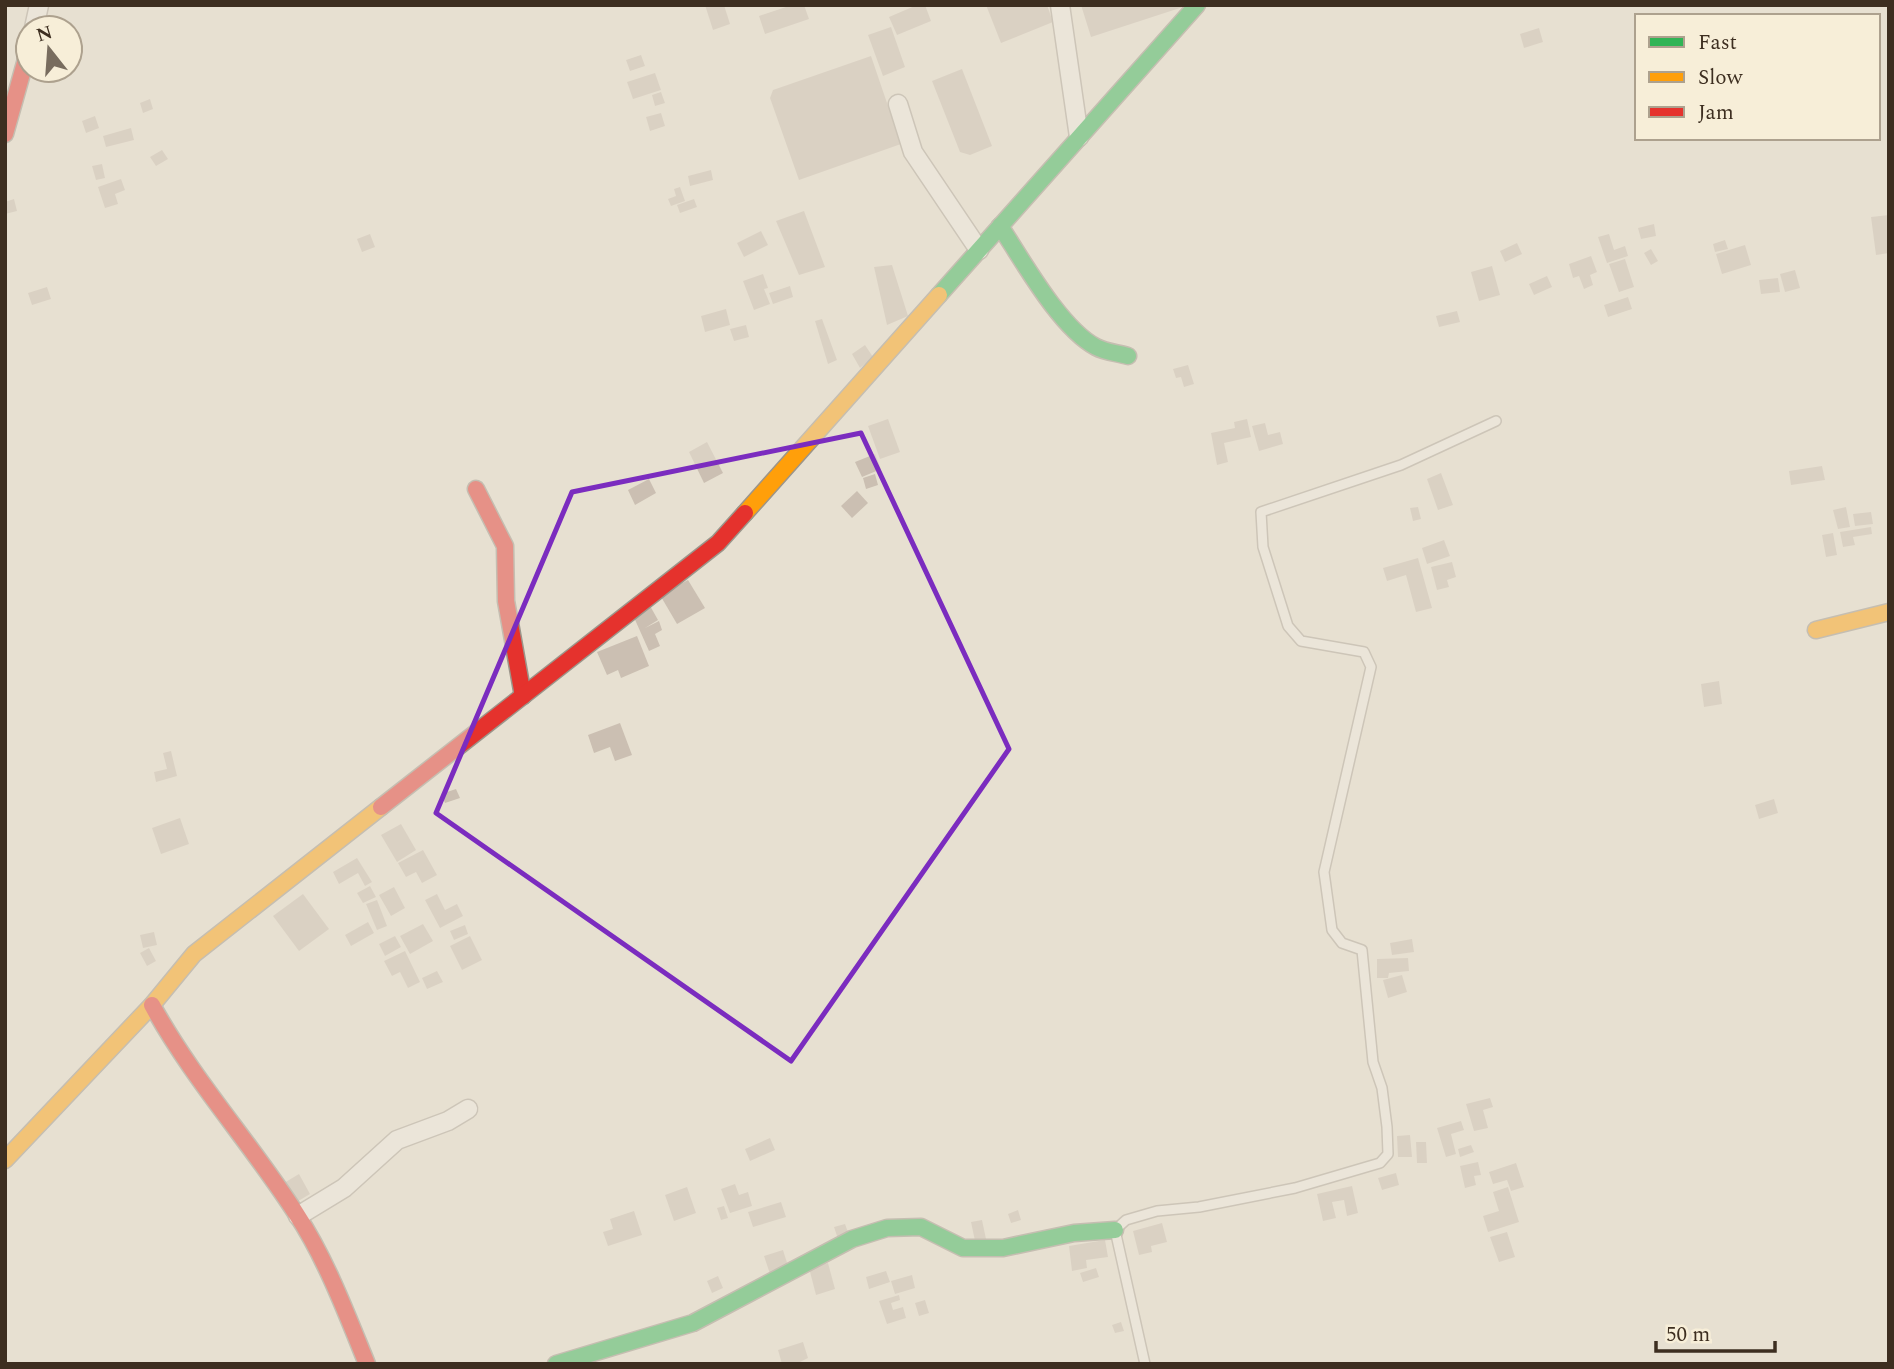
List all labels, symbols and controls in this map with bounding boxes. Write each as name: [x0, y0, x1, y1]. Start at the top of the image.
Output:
north arrow: [14, 14, 84, 84]
legend: [1635, 14, 1880, 140]
text: N: [33, 18, 56, 50]
text: Fast: [1698, 27, 1737, 59]
text: Slow: [1698, 62, 1744, 94]
text: Jam: [1698, 97, 1734, 129]
scale bar: [1656, 1310, 1775, 1354]
text: 50 m: [1666, 1319, 1710, 1351]

